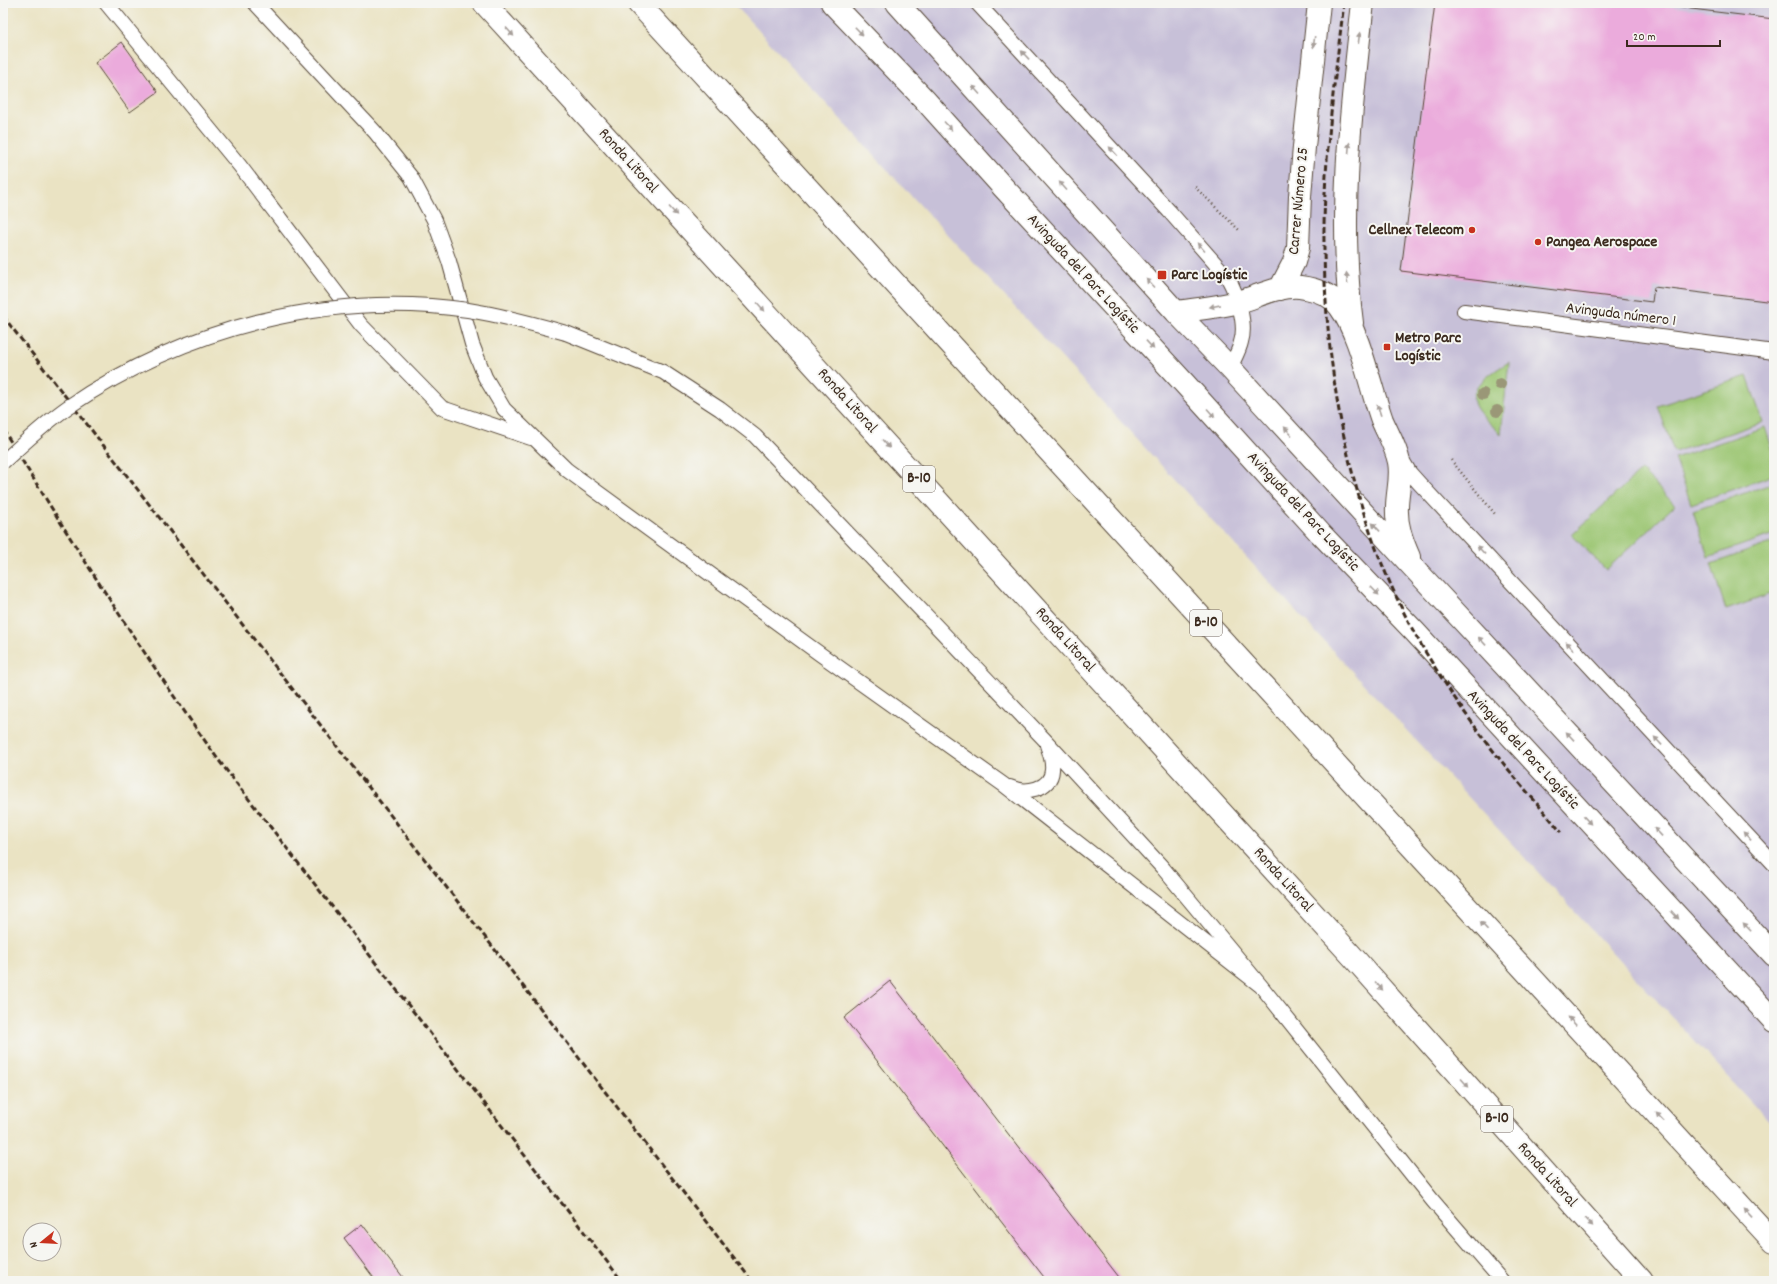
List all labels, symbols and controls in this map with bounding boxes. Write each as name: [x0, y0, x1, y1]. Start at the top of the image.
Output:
scale bar: [1627, 22, 1720, 48]
one-way arrow: [854, 26, 864, 36]
one-way arrow: [505, 27, 515, 37]
text: 20 m: [1633, 29, 1656, 46]
one-way arrow: [1356, 32, 1362, 44]
one-way arrow: [1311, 36, 1317, 48]
one-way arrow: [1021, 50, 1030, 61]
one-way arrow: [971, 85, 980, 95]
one-way arrow: [943, 121, 953, 131]
street label: Ronda Litoral: [592, 123, 664, 199]
one-way arrow: [1345, 142, 1352, 155]
one-way arrow: [1109, 146, 1118, 156]
street label: Carrer Número 25: [1283, 146, 1315, 256]
one-way arrow: [1058, 181, 1067, 191]
one-way arrow: [669, 205, 678, 216]
street label: Avinguda del Parc Logístic: [1021, 209, 1145, 339]
place label: Cellnex Telecom: [1369, 219, 1464, 242]
marker: Cellnex Telecom: [1467, 225, 1477, 235]
place label: Pangea Aerospace: [1546, 231, 1657, 254]
marker: Pangea Aerospace: [1533, 237, 1543, 247]
one-way arrow: [1196, 242, 1205, 253]
place label: Parc Logístic: [1171, 264, 1248, 287]
marker: Parc Logístic: [1156, 269, 1168, 281]
one-way arrow: [1343, 272, 1350, 284]
one-way arrow: [1145, 278, 1154, 288]
street label: Avinguda número 1: [1565, 297, 1677, 333]
one-way arrow: [756, 302, 765, 311]
one-way arrow: [1209, 303, 1221, 309]
place label: Metro Parc Logístic: [1395, 327, 1462, 368]
one-way arrow: [1145, 340, 1154, 351]
marker: Metro Parc Logístic: [1382, 342, 1392, 352]
street label: Ronda Litoral: [811, 363, 883, 439]
one-way arrow: [1376, 404, 1382, 416]
one-way arrow: [1207, 407, 1216, 418]
one-way arrow: [1284, 426, 1293, 436]
one-way arrow: [882, 439, 891, 449]
street label: Avinguda del Parc Logístic: [1241, 447, 1365, 577]
road number: B-10: [903, 466, 935, 492]
one-way arrow: [1371, 522, 1381, 532]
one-way arrow: [1477, 546, 1486, 555]
one-way arrow: [1370, 586, 1380, 596]
street label: Ronda Litoral: [1029, 602, 1101, 678]
road number: B-10: [1190, 610, 1222, 636]
one-way arrow: [1477, 636, 1486, 646]
one-way arrow: [1565, 641, 1574, 651]
street label: Avinguda del Parc Logístic: [1461, 685, 1585, 815]
one-way arrow: [1565, 731, 1575, 741]
one-way arrow: [1654, 736, 1663, 746]
one-way arrow: [1582, 815, 1592, 825]
one-way arrow: [1654, 827, 1663, 837]
one-way arrow: [1743, 830, 1752, 841]
street label: Ronda Litoral: [1247, 842, 1319, 918]
one-way arrow: [1671, 910, 1680, 920]
one-way arrow: [1479, 921, 1489, 931]
one-way arrow: [1742, 922, 1752, 932]
one-way arrow: [1374, 981, 1383, 990]
one-way arrow: [1568, 1017, 1577, 1026]
one-way arrow: [1461, 1078, 1470, 1088]
road number: B-10: [1481, 1106, 1513, 1132]
one-way arrow: [1655, 1112, 1665, 1122]
street label: Ronda Litoral: [1511, 1137, 1583, 1213]
one-way arrow: [1743, 1208, 1752, 1218]
one-way arrow: [1584, 1217, 1593, 1226]
north arrow: [22, 1222, 62, 1262]
text: N: [26, 1239, 43, 1250]

